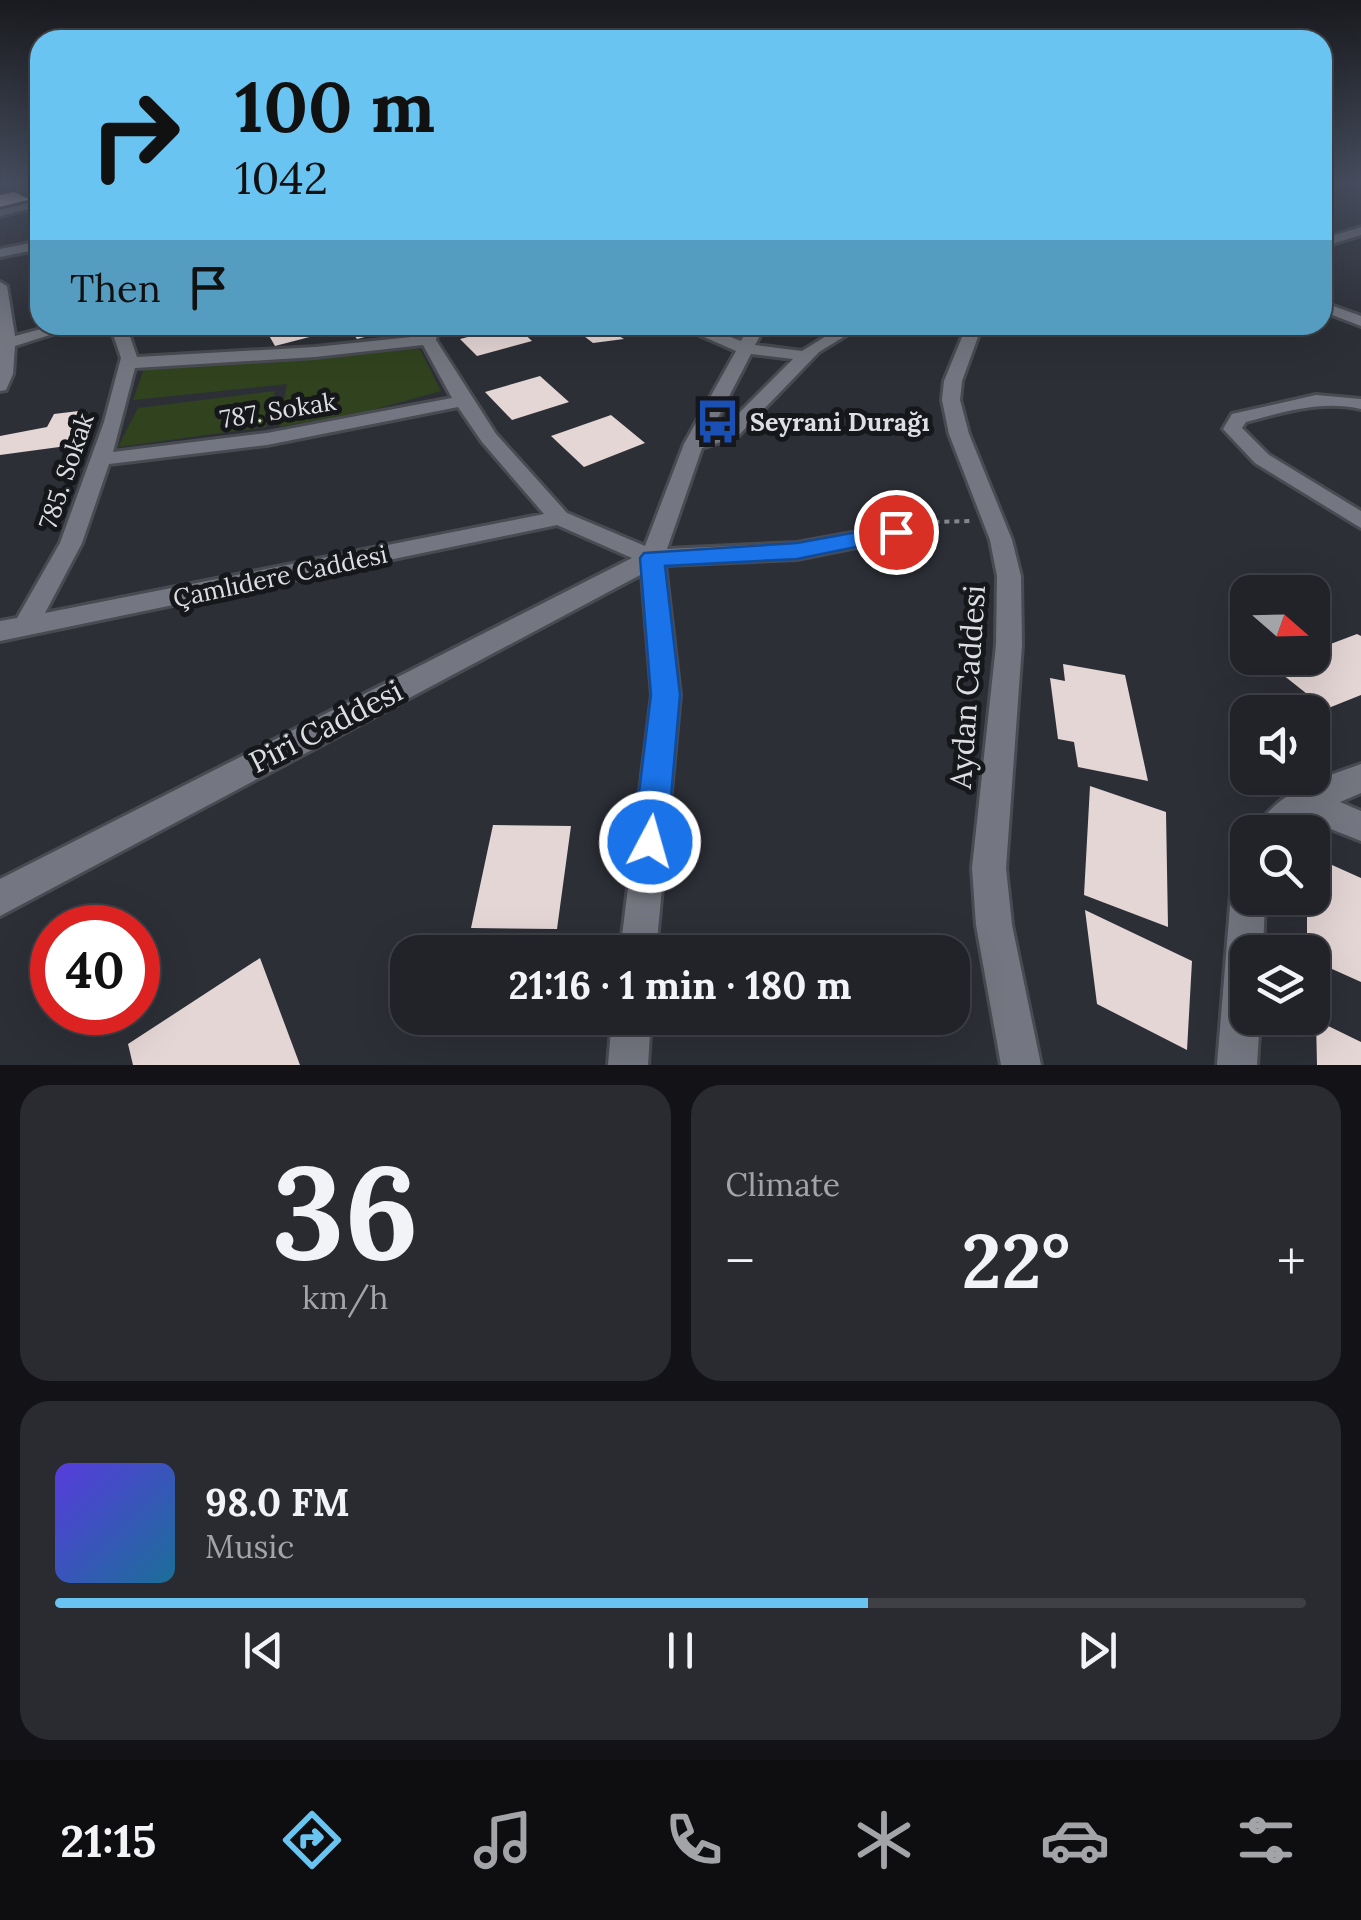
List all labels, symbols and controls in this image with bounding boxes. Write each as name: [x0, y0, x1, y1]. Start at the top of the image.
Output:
text: 100 m: [235, 62, 435, 151]
icon: right: [70, 70, 200, 200]
text: 1042: [235, 149, 328, 206]
icon: arrive: [181, 260, 236, 315]
text: Then: [70, 264, 161, 312]
street label: 787. Sokak: [218, 385, 339, 435]
bus stop icon: Seyrani Durağı: [693, 398, 741, 446]
place label: Seyrani Durağı: [750, 406, 930, 438]
street label: 785. Sokak: [31, 408, 101, 533]
pin: [854, 490, 939, 575]
icon: arrive: [869, 505, 924, 560]
street label: Çamlıdere Caddesi: [170, 538, 390, 614]
north arrow: [1230, 575, 1330, 675]
map controls: [1230, 575, 1330, 1035]
street label: Aydan Caddesi: [941, 584, 994, 791]
street label: Piri Caddesi: [243, 671, 409, 781]
button: sound: [1230, 695, 1330, 795]
position arrow: [598, 790, 702, 894]
button: search: [1230, 815, 1330, 915]
speed limit sign: 40: [30, 905, 160, 1035]
button: layers: [1230, 935, 1330, 1035]
text: 21:16 · 1 min · 180 m: [509, 961, 851, 1009]
text: 36: [271, 1128, 419, 1295]
text: Climate: [726, 1164, 840, 1205]
text: 22°: [961, 1213, 1070, 1309]
text: −: [726, 1226, 755, 1296]
text: +: [1277, 1226, 1306, 1296]
text: km/h: [302, 1277, 388, 1318]
text: 98.0 FM: [205, 1478, 350, 1526]
text: Music: [205, 1526, 294, 1567]
icon: previous: [236, 1623, 291, 1678]
icon: pause: [653, 1623, 708, 1678]
icon: next: [1070, 1623, 1125, 1678]
icon: directions: [277, 1805, 347, 1875]
icon: music: [468, 1805, 538, 1875]
icon: phone: [659, 1805, 729, 1875]
icon: climate: [849, 1805, 919, 1875]
icon: car: [1040, 1805, 1110, 1875]
icon: filters: [1231, 1805, 1301, 1875]
text: 21:15: [60, 1812, 156, 1869]

